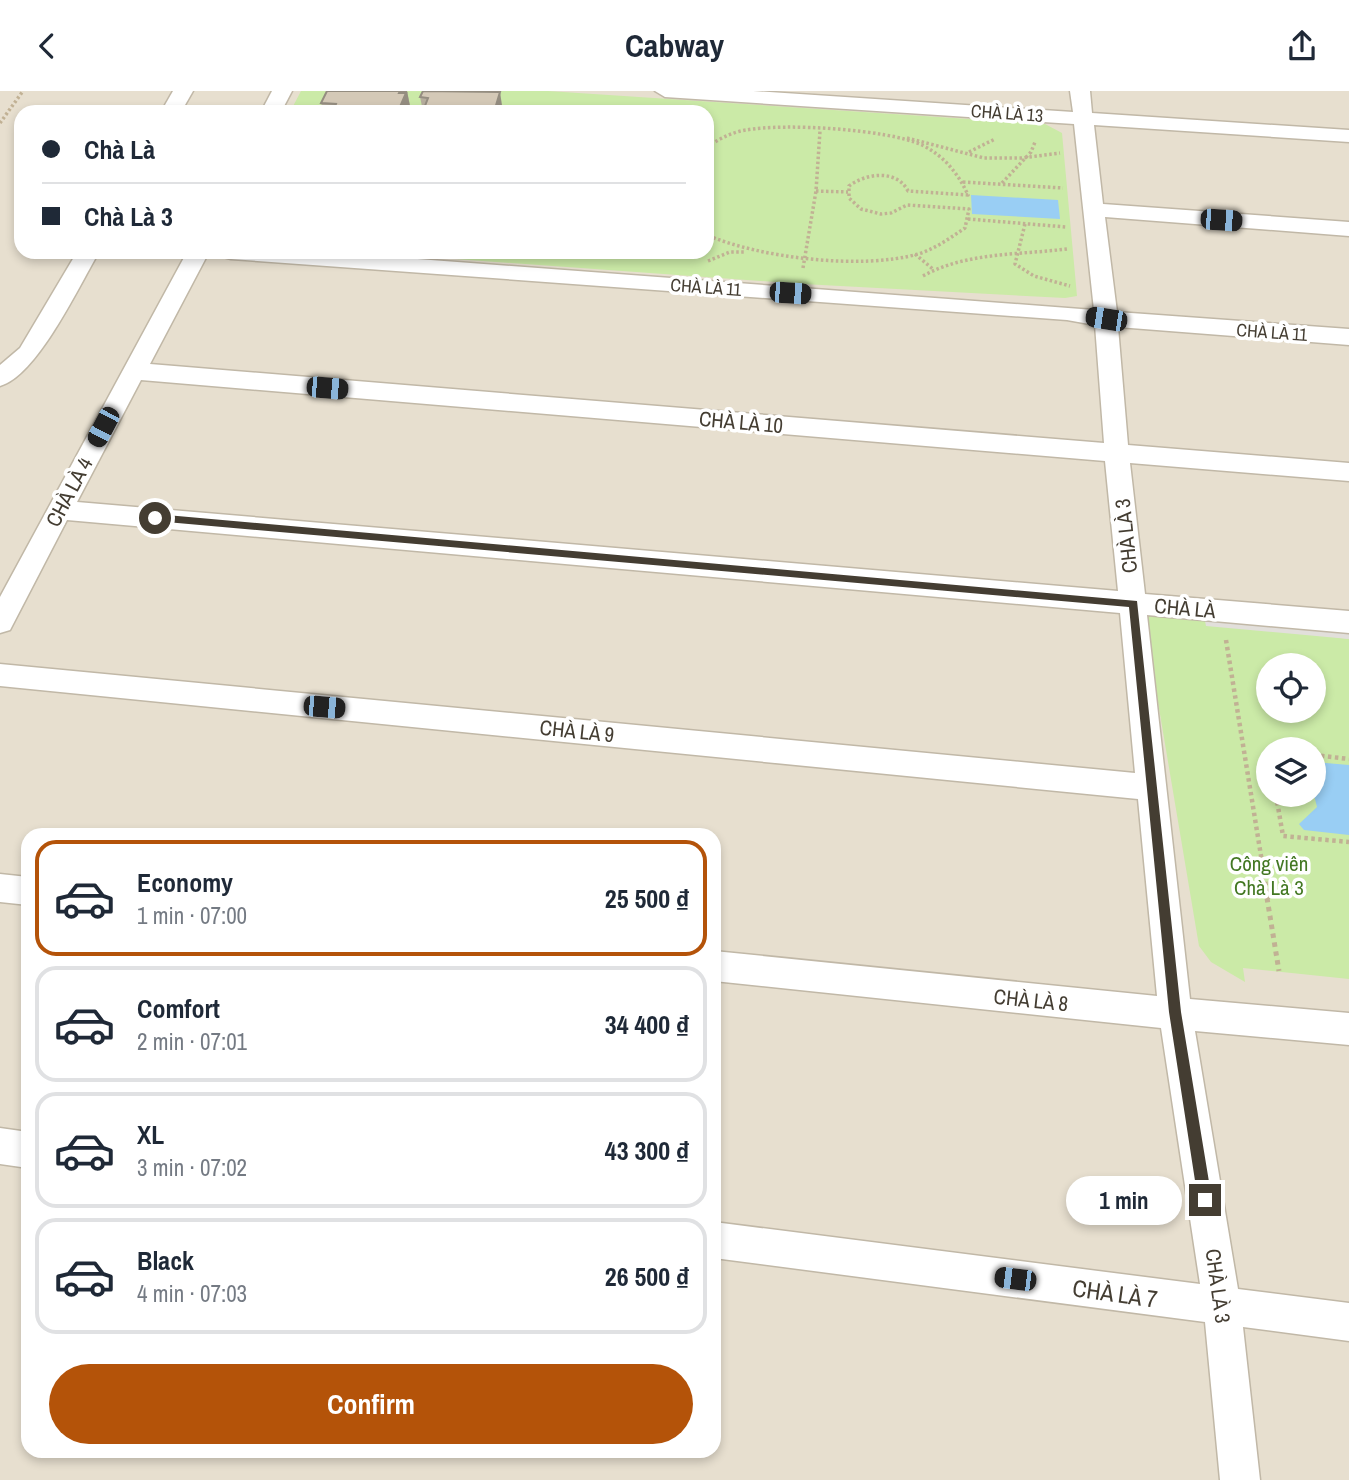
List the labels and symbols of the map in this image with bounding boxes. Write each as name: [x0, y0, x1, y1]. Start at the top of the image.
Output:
street label: CHÀ LÀ 13: [970, 98, 1044, 128]
car: [1200, 208, 1243, 232]
street label: CHÀ LÀ 11: [670, 272, 743, 302]
car: [769, 281, 812, 305]
car: [1084, 305, 1129, 333]
street label: CHÀ LÀ 11: [1236, 317, 1309, 347]
car: [306, 376, 349, 400]
car: [84, 404, 123, 450]
street label: CHÀ LÀ 10: [698, 404, 784, 440]
street label: CHÀ LÀ 4: [39, 452, 100, 532]
street label: CHÀ LÀ 3: [1108, 497, 1144, 575]
route start: [139, 502, 171, 534]
street label: CHÀ LÀ: [1153, 591, 1217, 625]
car: [303, 695, 346, 719]
street label: CHÀ LÀ 9: [538, 713, 616, 749]
park label: Công viên Chà Là 3: [1230, 849, 1308, 902]
street label: CHÀ LÀ 8: [992, 982, 1070, 1018]
callout: 1 min: [1065, 1175, 1180, 1225]
route end: [1189, 1184, 1221, 1216]
street label: CHÀ LÀ 3: [1198, 1247, 1238, 1325]
car: [993, 1266, 1038, 1292]
street label: CHÀ LÀ 7: [1071, 1271, 1160, 1315]

